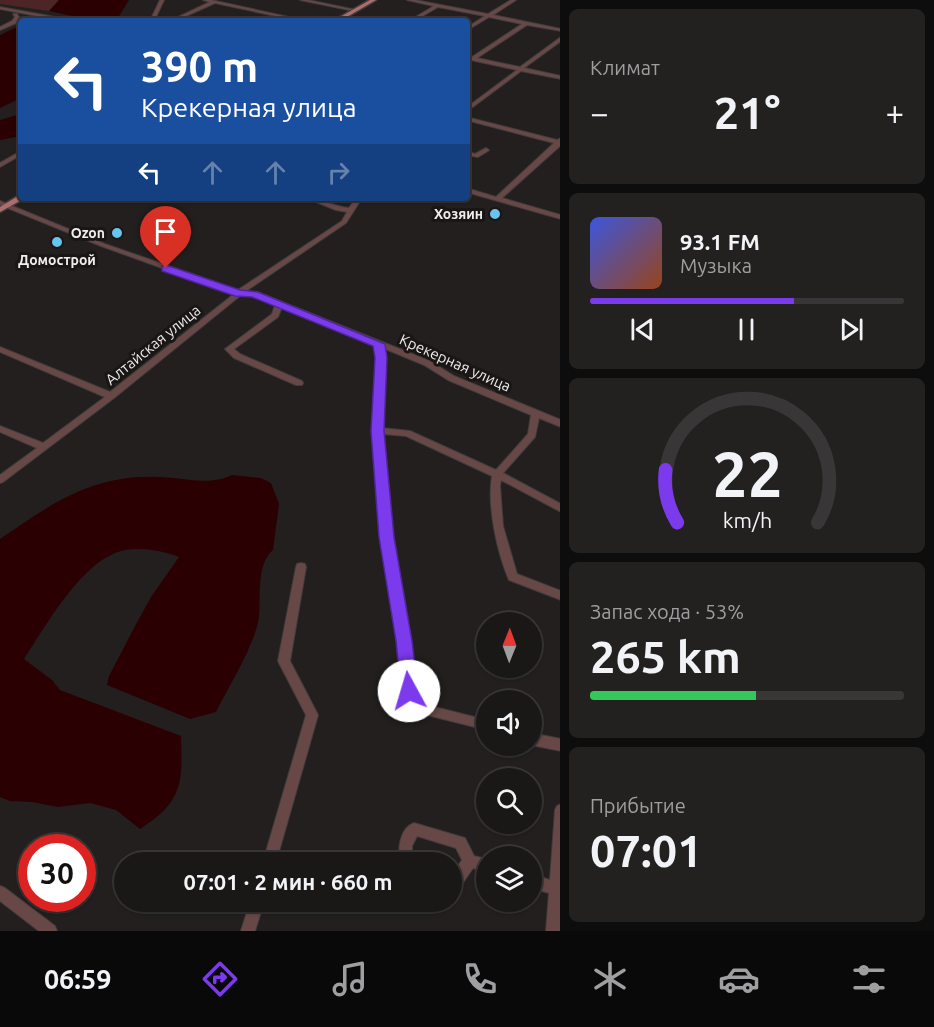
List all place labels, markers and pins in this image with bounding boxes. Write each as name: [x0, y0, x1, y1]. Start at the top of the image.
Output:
pin: [140, 206, 191, 268]
place label: Хозяин: [434, 206, 483, 222]
marker: Хозяин: [488, 207, 502, 221]
place label: Ozon: [71, 225, 105, 241]
marker: Ozon: [110, 226, 124, 240]
marker: Домострой: [50, 235, 64, 249]
place label: Домострой: [18, 252, 96, 268]

